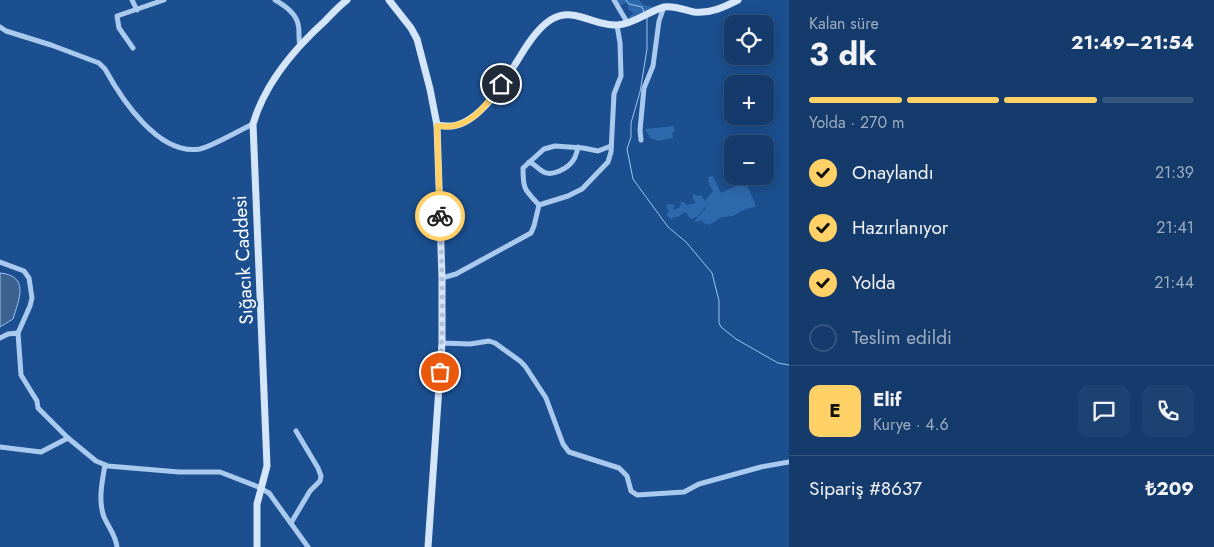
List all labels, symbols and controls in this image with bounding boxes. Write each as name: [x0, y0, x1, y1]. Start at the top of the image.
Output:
text: Kalan süre: [809, 12, 879, 35]
map controls: [724, 15, 774, 185]
button: locate: [724, 15, 774, 65]
text: 21:49–21:54: [1071, 29, 1194, 56]
text: 3 dk: [809, 31, 877, 77]
pin: [480, 63, 522, 105]
icon: home: [487, 70, 515, 98]
button: +: [724, 75, 774, 125]
text: Yolda · 270 m: [809, 111, 904, 134]
button: −: [724, 135, 774, 185]
icon: check: [809, 159, 837, 187]
text: Onaylandı: [852, 159, 934, 186]
text: 21:39: [1155, 161, 1194, 184]
courier: [415, 191, 465, 241]
street label: Sığacık Caddesi: [226, 195, 260, 325]
icon: bike: [426, 202, 454, 230]
icon: check: [809, 214, 837, 242]
text: Hazırlanıyor: [852, 214, 948, 241]
text: 21:41: [1156, 216, 1194, 239]
icon: check: [809, 269, 837, 297]
text: Yolda: [852, 269, 895, 296]
text: 21:44: [1154, 271, 1194, 294]
text: Teslim edildi: [852, 324, 952, 351]
pin: [419, 351, 461, 393]
icon: bag: [426, 358, 454, 386]
button: chat: [1078, 385, 1130, 437]
button: phone: [1142, 385, 1194, 437]
text: Elif: [873, 386, 901, 413]
text: E: [829, 397, 841, 424]
text: Kurye · 4.6: [873, 413, 949, 436]
text: Sipariş #8637: [809, 475, 922, 502]
text: ₺209: [1145, 475, 1194, 502]

